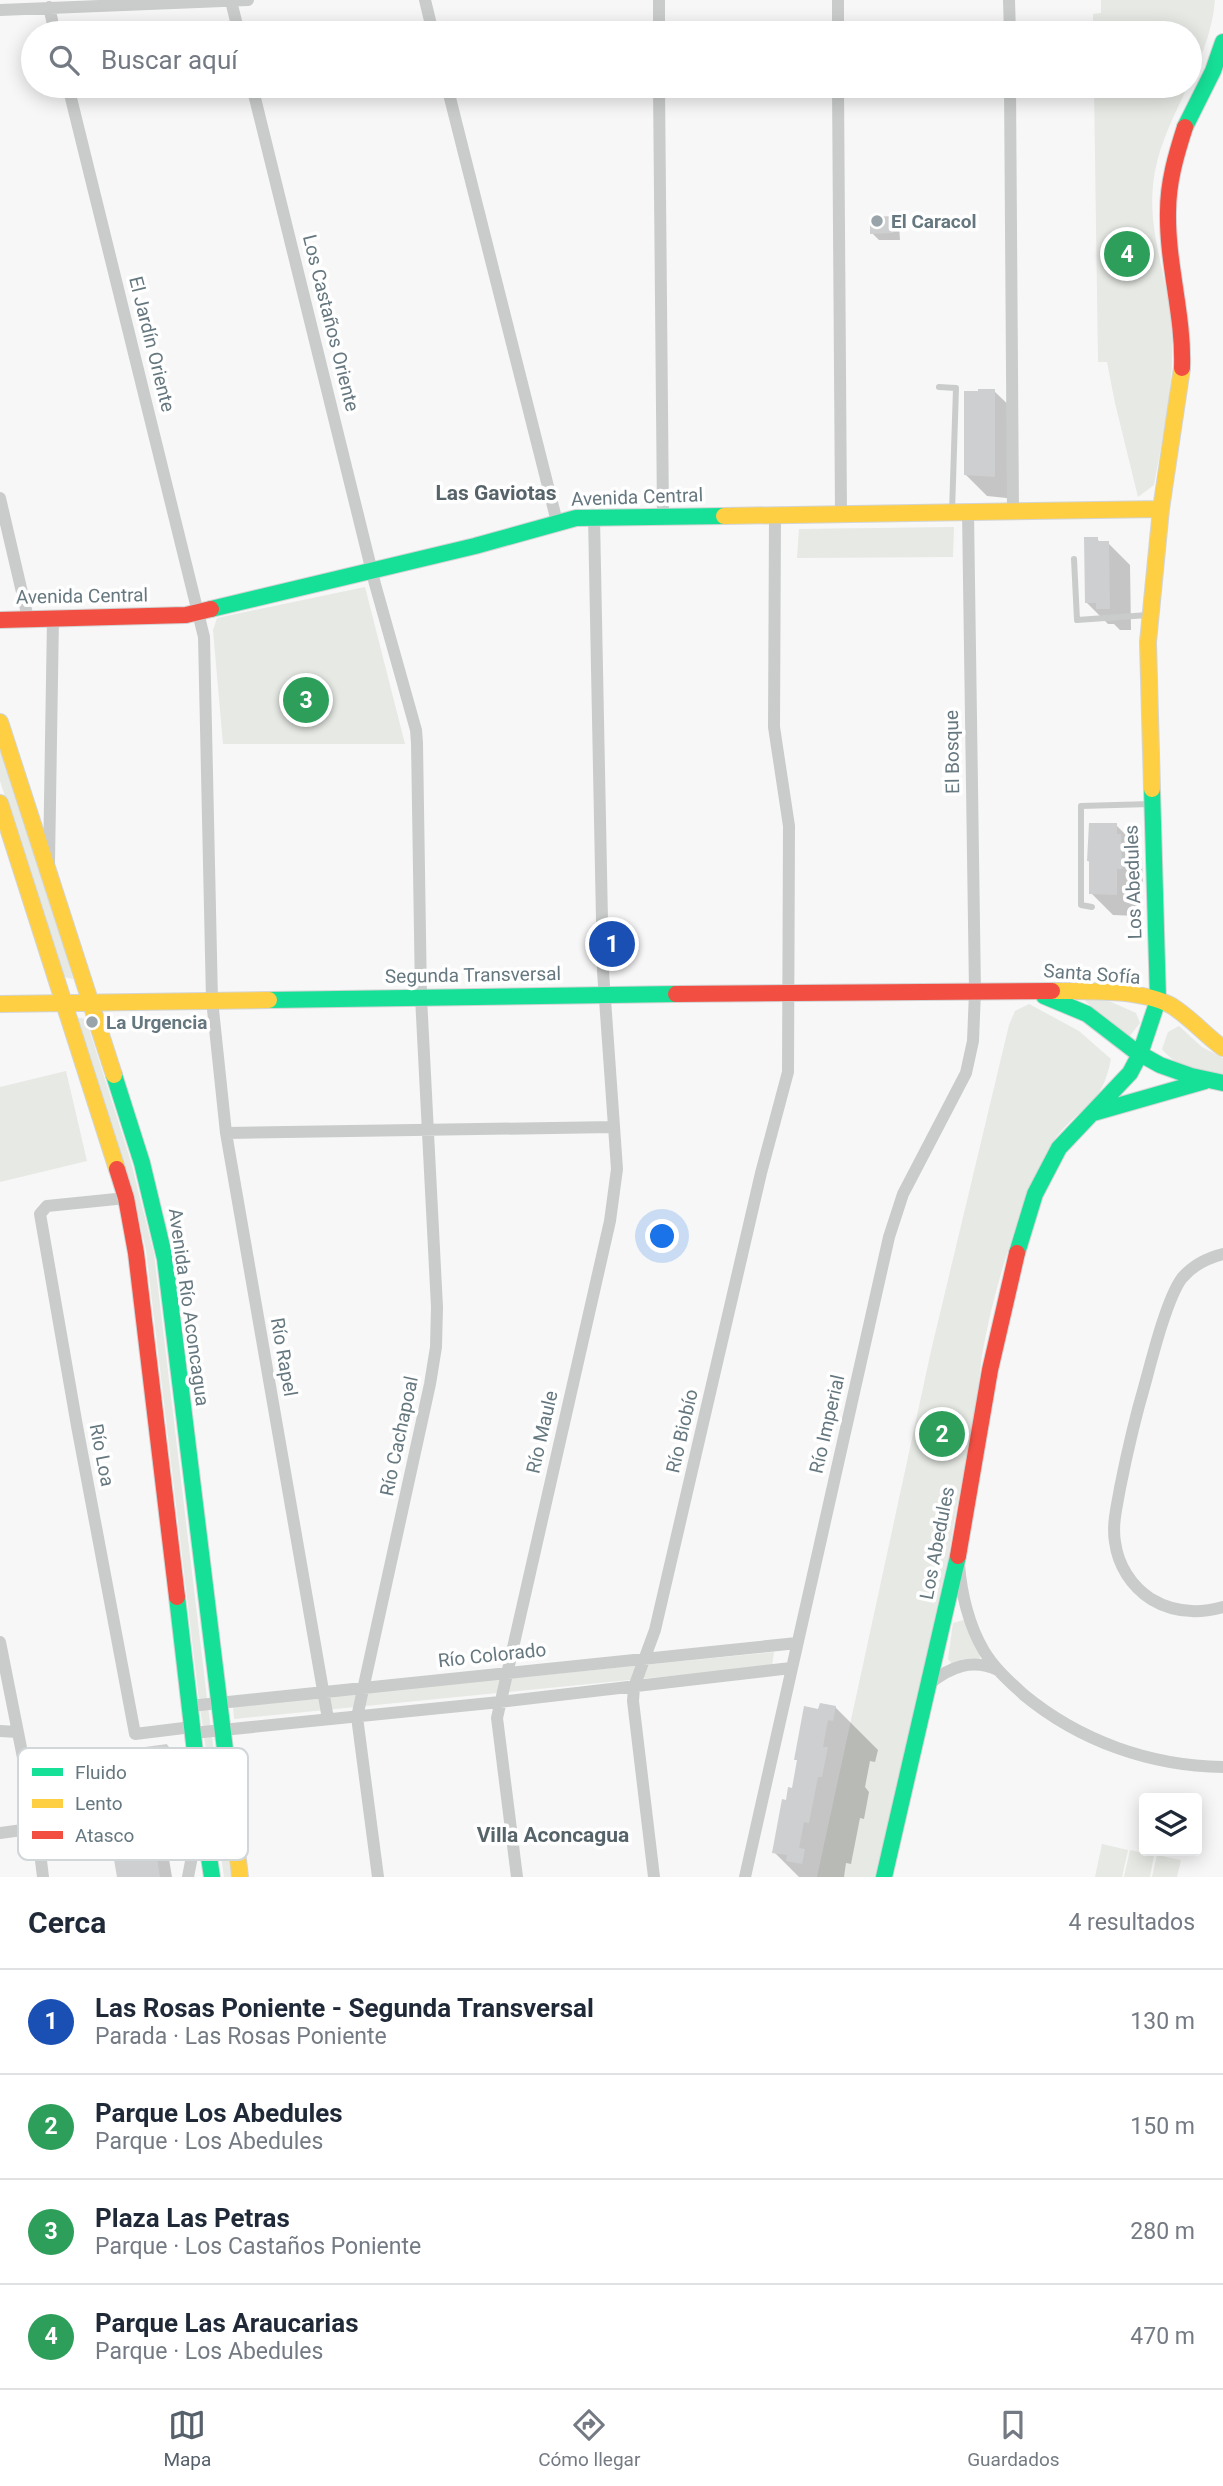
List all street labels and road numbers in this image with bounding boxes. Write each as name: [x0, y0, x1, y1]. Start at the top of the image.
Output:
street label: Los Castaños Oriente: [298, 232, 364, 414]
street label: El Jardín Oriente: [124, 274, 180, 414]
street label: Avenida Central: [571, 483, 703, 511]
street label: Avenida Central: [16, 583, 148, 609]
street label: El Bosque: [940, 710, 964, 794]
street label: Los Abedules: [1120, 824, 1146, 940]
street label: Santa Sofía: [1043, 959, 1141, 989]
street label: Segunda Transversal: [385, 962, 561, 988]
street label: Avenida Río Aconcagua: [164, 1207, 214, 1407]
street label: Río Rapel: [266, 1316, 302, 1398]
street label: Río Imperial: [804, 1372, 850, 1476]
street label: Río Cachapoal: [375, 1374, 423, 1498]
street label: Río Biobío: [661, 1387, 703, 1475]
street label: Río Maule: [521, 1388, 563, 1476]
street label: Río Loa: [85, 1422, 119, 1488]
street label: Los Abedules: [915, 1485, 959, 1601]
street label: Río Colorado: [437, 1638, 547, 1672]

